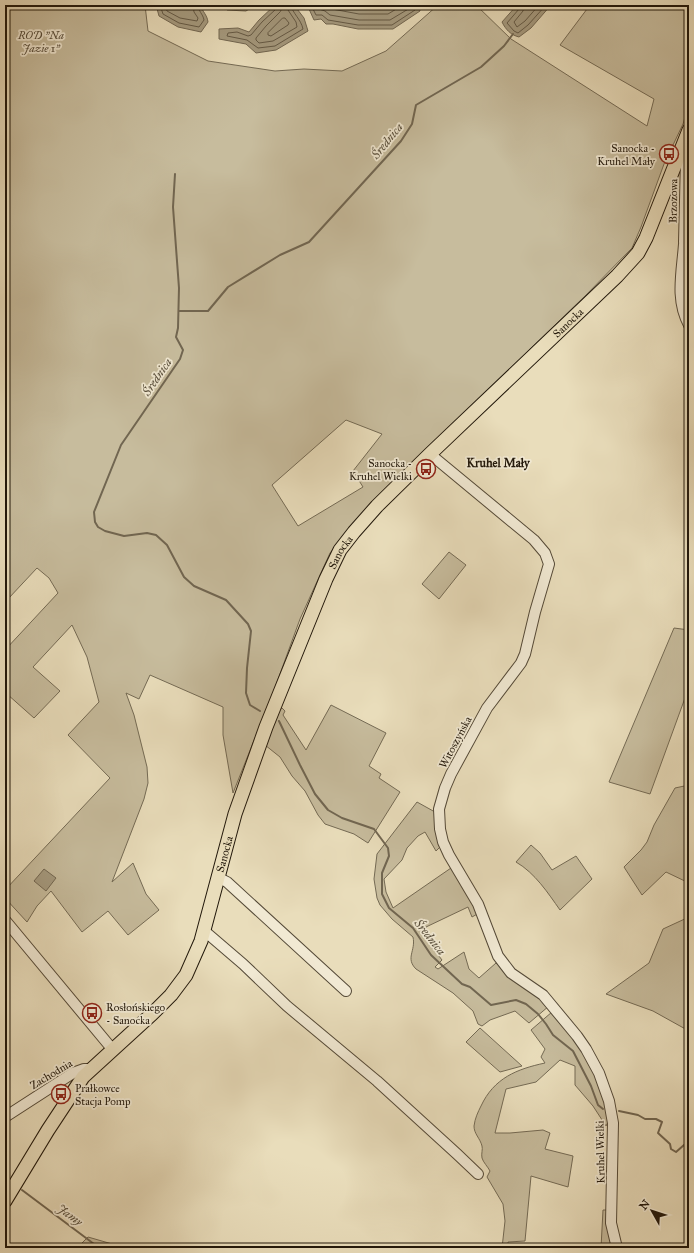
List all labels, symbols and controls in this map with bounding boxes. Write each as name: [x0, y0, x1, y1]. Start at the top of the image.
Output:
park label: ROD "Na Jazie 1": [17, 29, 64, 55]
water label: Średnica: [366, 119, 406, 163]
place label: Sanocka - Kruhel Mały: [597, 142, 656, 168]
bus stop icon: Sanocka - Kruhel Mały: [658, 143, 680, 165]
street label: Brzozowa: [667, 178, 680, 223]
street label: Sanocka: [550, 305, 586, 340]
water label: Średnica: [137, 354, 175, 399]
district label: Kruhel Mały: [466, 456, 531, 471]
place label: Sanocka - Kruhel Wielki: [349, 457, 412, 483]
bus stop icon: Sanocka - Kruhel Wielki: [415, 458, 437, 480]
street label: Sanocka: [326, 533, 356, 571]
street label: Witoszyńska: [436, 714, 475, 770]
street label: Sanocka: [214, 834, 236, 874]
water label: Średnica: [411, 914, 450, 958]
place label: Rosłońskiego - Sanocka: [106, 1001, 166, 1027]
bus stop icon: Rosłońskiego - Sanocka: [81, 1002, 103, 1024]
street label: Zachodnia: [28, 1057, 75, 1092]
place label: Prałkowce Stacja Pomp: [75, 1082, 131, 1108]
bus stop icon: Prałkowce Stacja Pomp: [50, 1083, 72, 1105]
street label: Kruhel Wielki: [593, 1120, 608, 1184]
north arrow: [632, 1191, 672, 1231]
text: N: [637, 1197, 653, 1213]
water label: Jamy: [54, 1201, 86, 1229]

